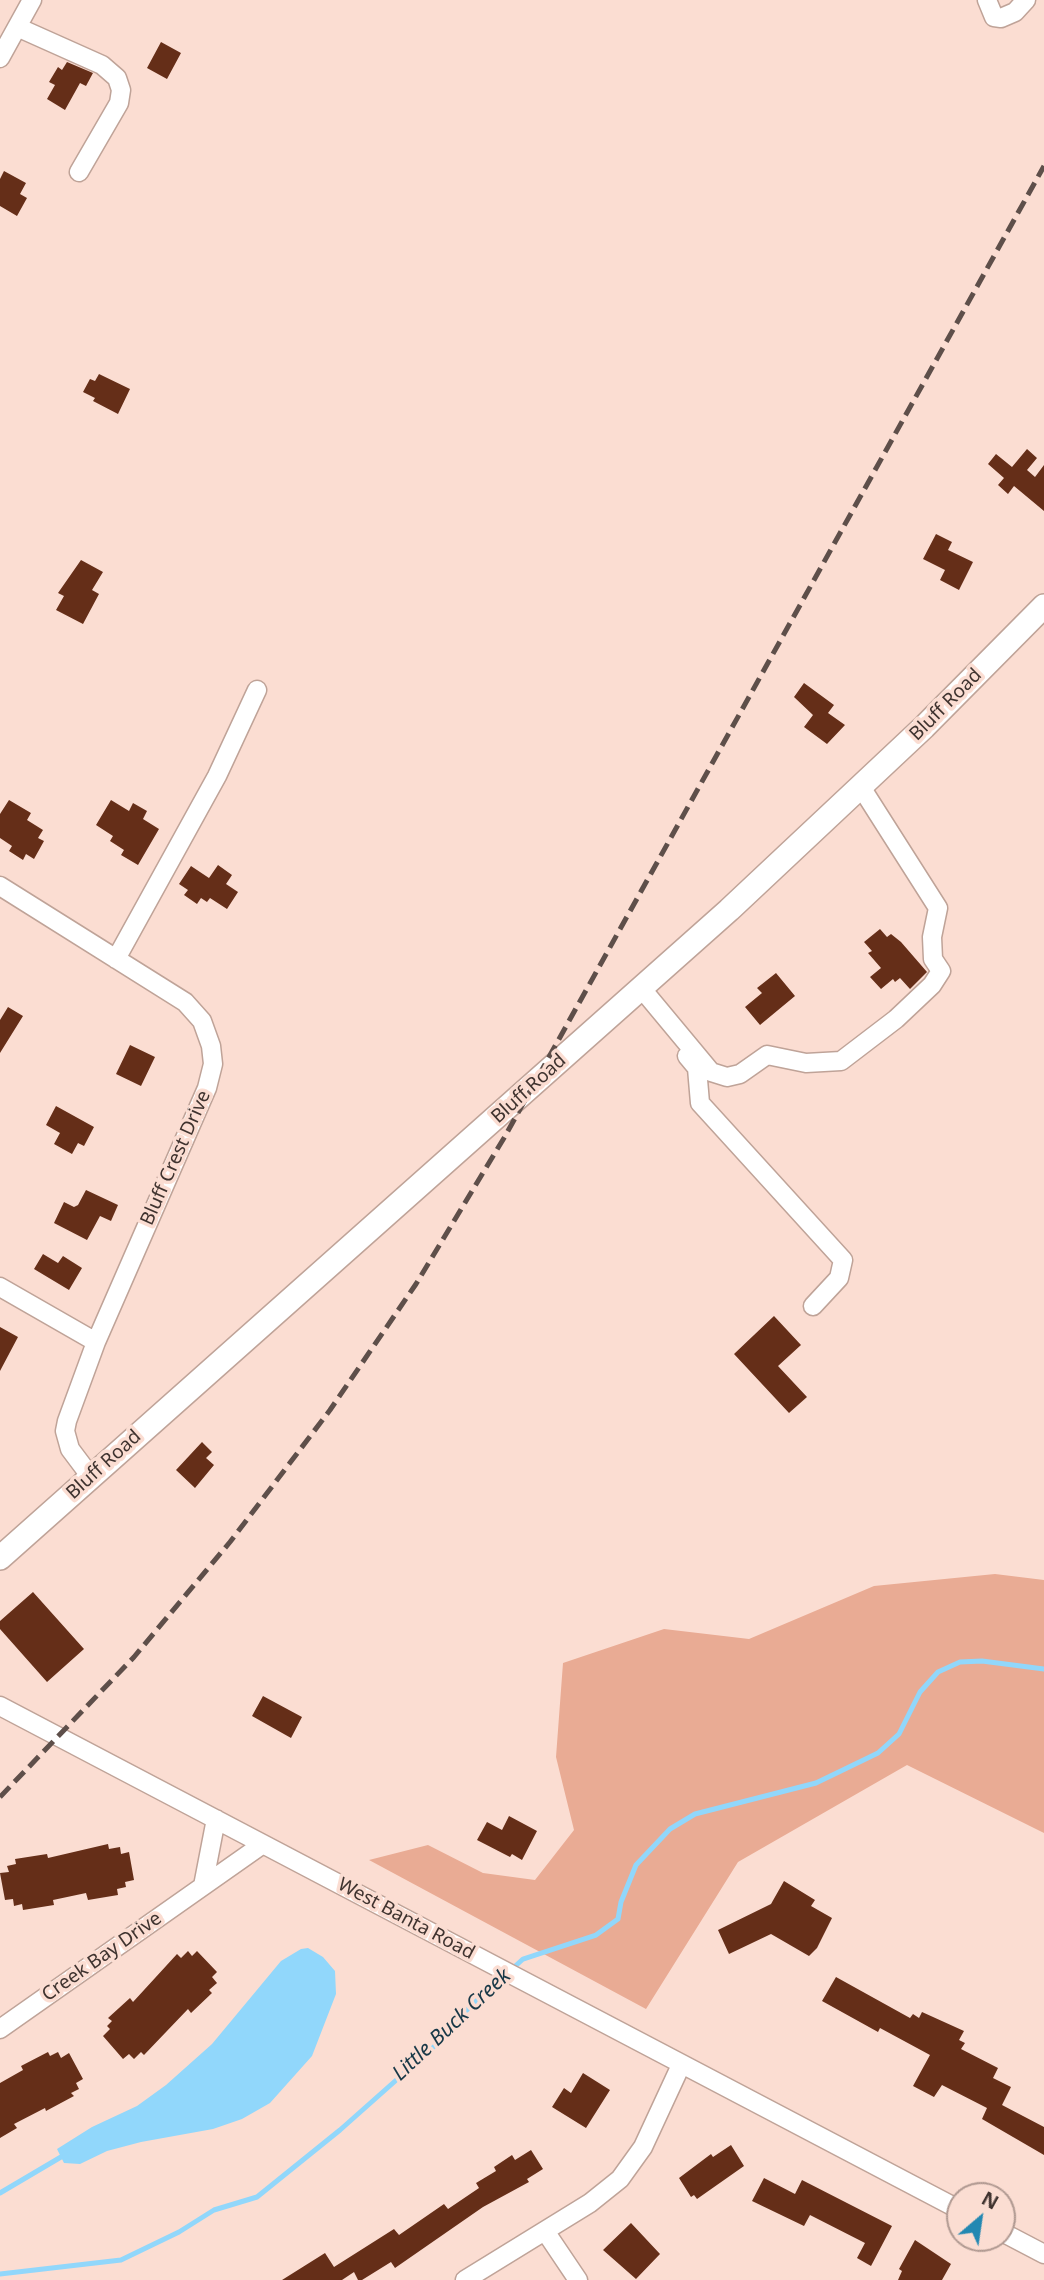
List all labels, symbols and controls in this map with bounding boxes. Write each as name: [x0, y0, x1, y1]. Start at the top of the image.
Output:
street label: Bluff Road: [905, 664, 987, 746]
street label: Bluff Road: [487, 1050, 571, 1128]
street label: Bluff Crest Drive: [136, 1087, 216, 1229]
street label: Bluff Road: [62, 1426, 146, 1504]
street label: West Banta Road: [334, 1873, 478, 1965]
street label: Creek Bay Drive: [38, 1907, 166, 2007]
water label: Little Buck Creek: [388, 1964, 516, 2086]
north arrow: [946, 2182, 1016, 2252]
text: N: [977, 2185, 1003, 2215]

